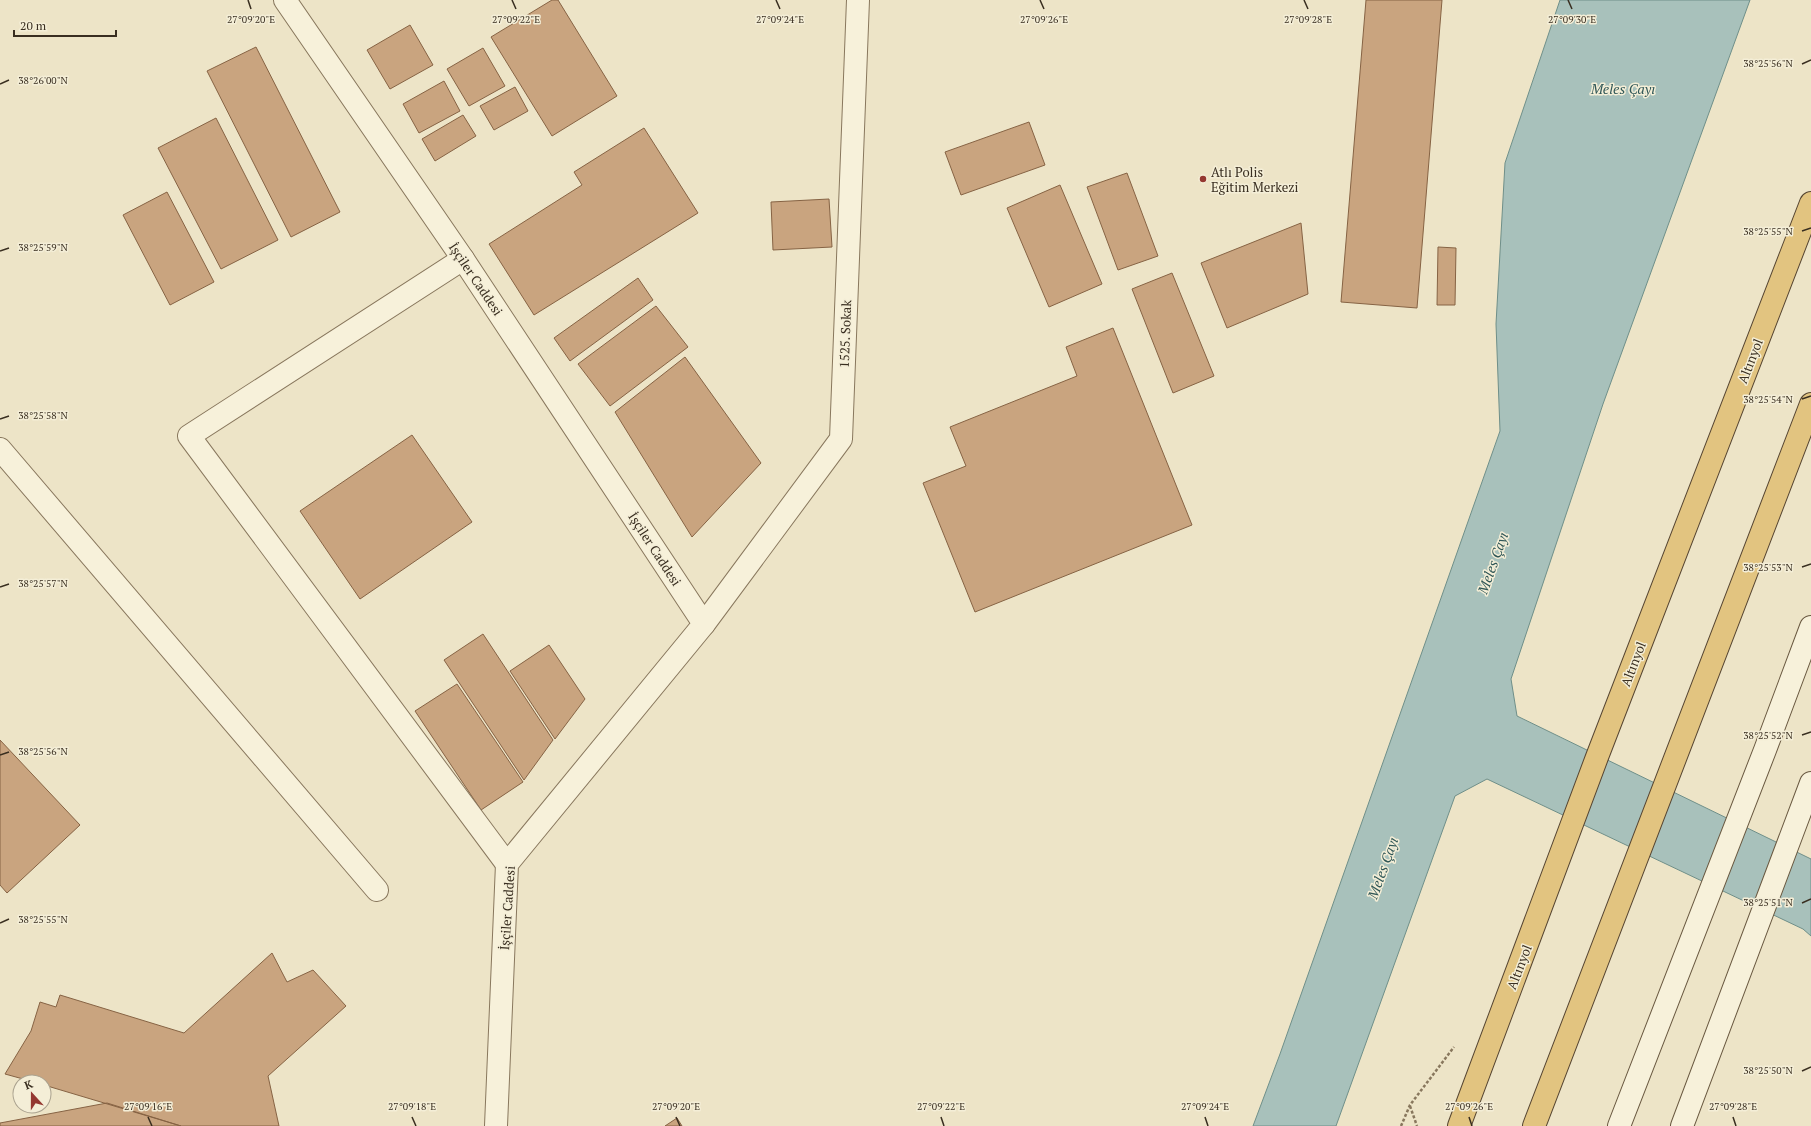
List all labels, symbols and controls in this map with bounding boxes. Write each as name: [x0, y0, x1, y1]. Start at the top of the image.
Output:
scale bar: [14, 12, 116, 38]
text: 27°09'20"E: [227, 13, 275, 26]
text: 27°09'22"E: [492, 13, 540, 26]
text: 27°09'24"E: [756, 13, 804, 26]
text: 27°09'26"E: [1020, 13, 1068, 26]
text: 27°09'28"E: [1284, 13, 1332, 26]
text: 27°09'30"E: [1548, 13, 1596, 26]
text: 20 m: [20, 18, 47, 33]
text: 38°25'56"N: [1743, 57, 1793, 70]
text: 38°26'00"N: [18, 74, 68, 87]
water label: Meles Çayı: [1590, 79, 1655, 98]
place label: Atlı Polis Eğitim Merkezi: [1211, 163, 1299, 196]
marker: Atlı Polis Eğitim Merkezi: [1198, 174, 1208, 184]
text: 38°25'55"N: [1743, 225, 1793, 238]
street label: İşçiler Caddesi: [445, 239, 507, 319]
text: 38°25'59"N: [18, 241, 68, 254]
street label: 1525. Sokak: [835, 299, 855, 368]
street label: Altınyol: [1733, 336, 1767, 386]
text: 38°25'54"N: [1743, 393, 1793, 406]
text: 38°25'58"N: [18, 409, 68, 422]
street label: İşçiler Caddesi: [624, 509, 686, 589]
water label: Meles Çayı: [1472, 529, 1512, 597]
text: 38°25'53"N: [1743, 561, 1793, 574]
text: 38°25'57"N: [18, 577, 68, 590]
street label: Altınyol: [1616, 639, 1650, 689]
text: 38°25'52"N: [1743, 729, 1793, 742]
text: 38°25'56"N: [18, 745, 68, 758]
water label: Meles Çayı: [1362, 834, 1402, 902]
street label: İşçiler Caddesi: [495, 865, 519, 951]
text: 38°25'51"N: [1743, 896, 1793, 909]
text: 38°25'55"N: [18, 913, 68, 926]
street label: Altınyol: [1502, 942, 1536, 992]
text: 38°25'50"N: [1743, 1064, 1793, 1077]
north arrow: [12, 1074, 52, 1114]
text: K: [22, 1077, 35, 1093]
text: 27°09'16"E: [124, 1100, 172, 1113]
text: 27°09'18"E: [388, 1100, 436, 1113]
text: 27°09'20"E: [652, 1100, 700, 1113]
text: 27°09'22"E: [917, 1100, 965, 1113]
text: 27°09'24"E: [1181, 1100, 1229, 1113]
text: 27°09'26"E: [1445, 1100, 1493, 1113]
text: 27°09'28"E: [1709, 1100, 1757, 1113]

